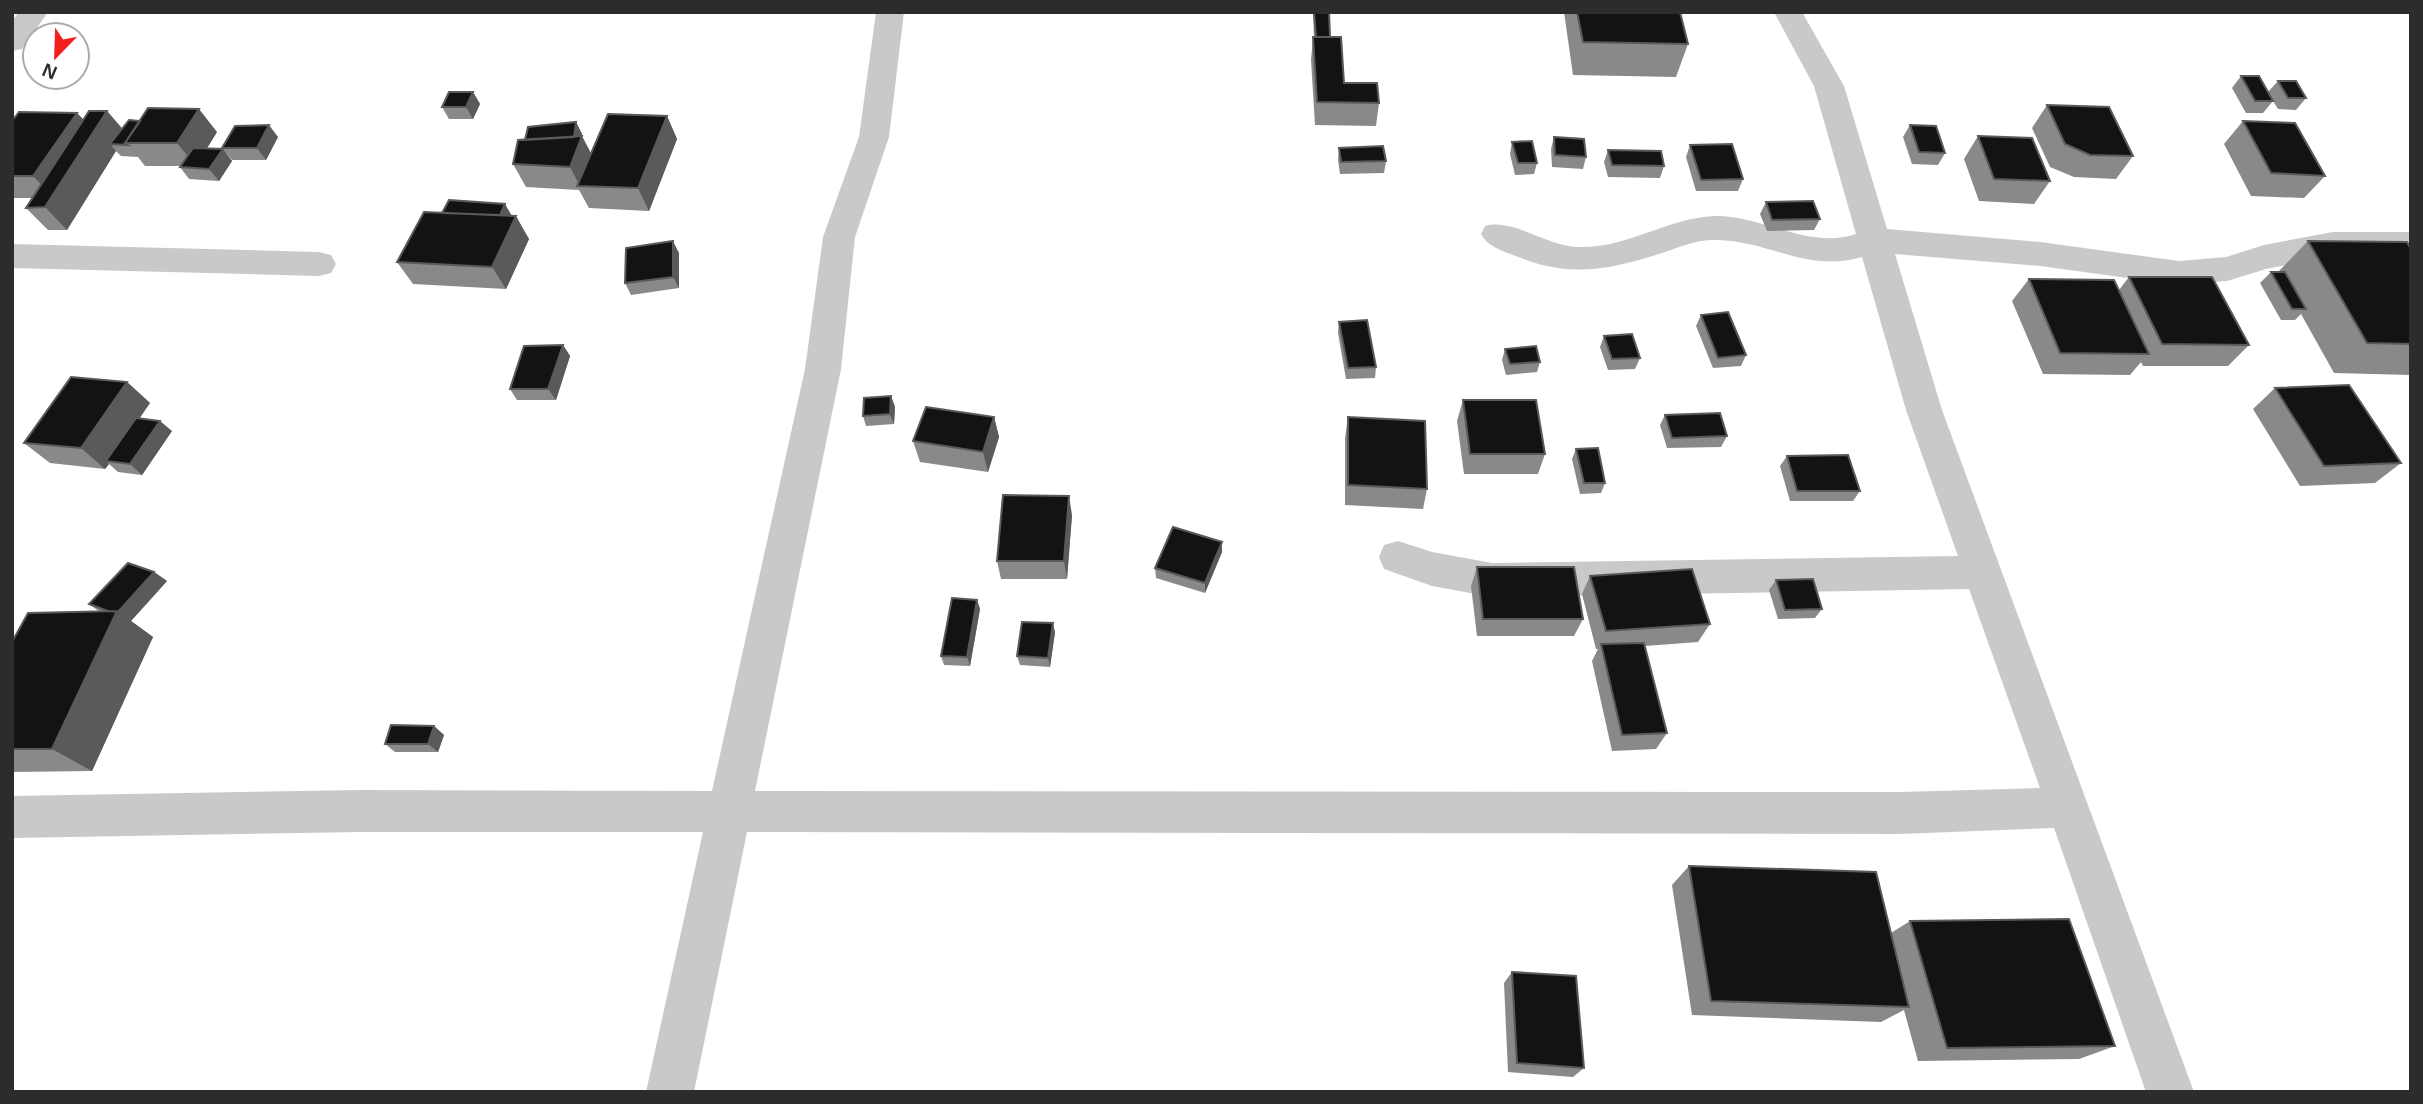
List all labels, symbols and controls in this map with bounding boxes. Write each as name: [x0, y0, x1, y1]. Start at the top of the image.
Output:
north arrow: [21, 21, 91, 91]
text: N: [39, 59, 60, 84]

